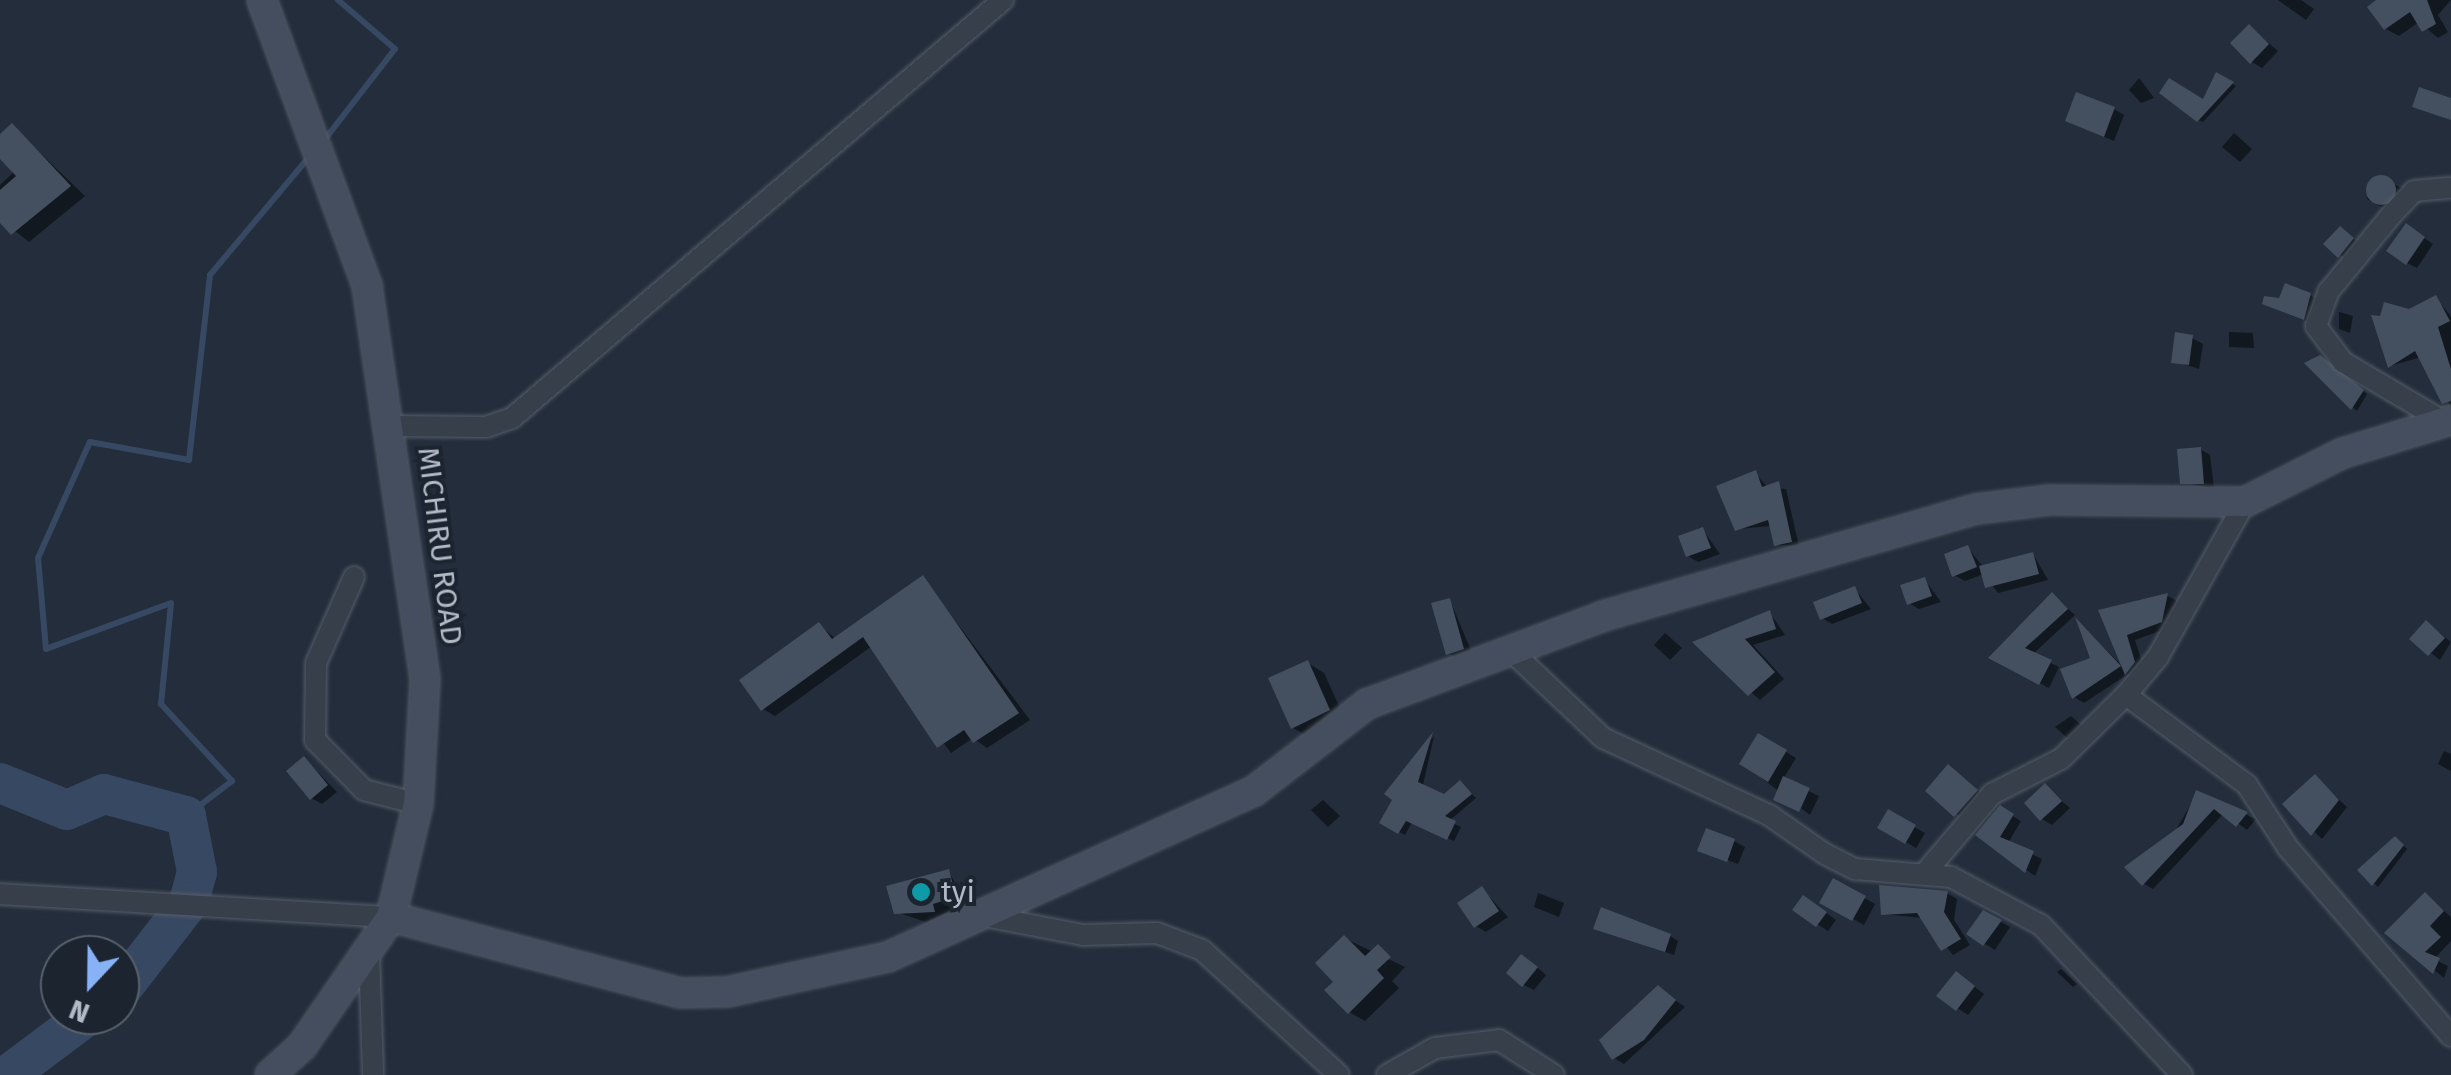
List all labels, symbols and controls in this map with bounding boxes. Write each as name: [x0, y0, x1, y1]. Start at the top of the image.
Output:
street label: MICHIRU ROAD: [410, 445, 470, 647]
place label: tyi: [941, 874, 975, 910]
marker: tyi: [910, 881, 932, 903]
north arrow: [40, 935, 140, 1035]
text: N: [65, 993, 94, 1030]

